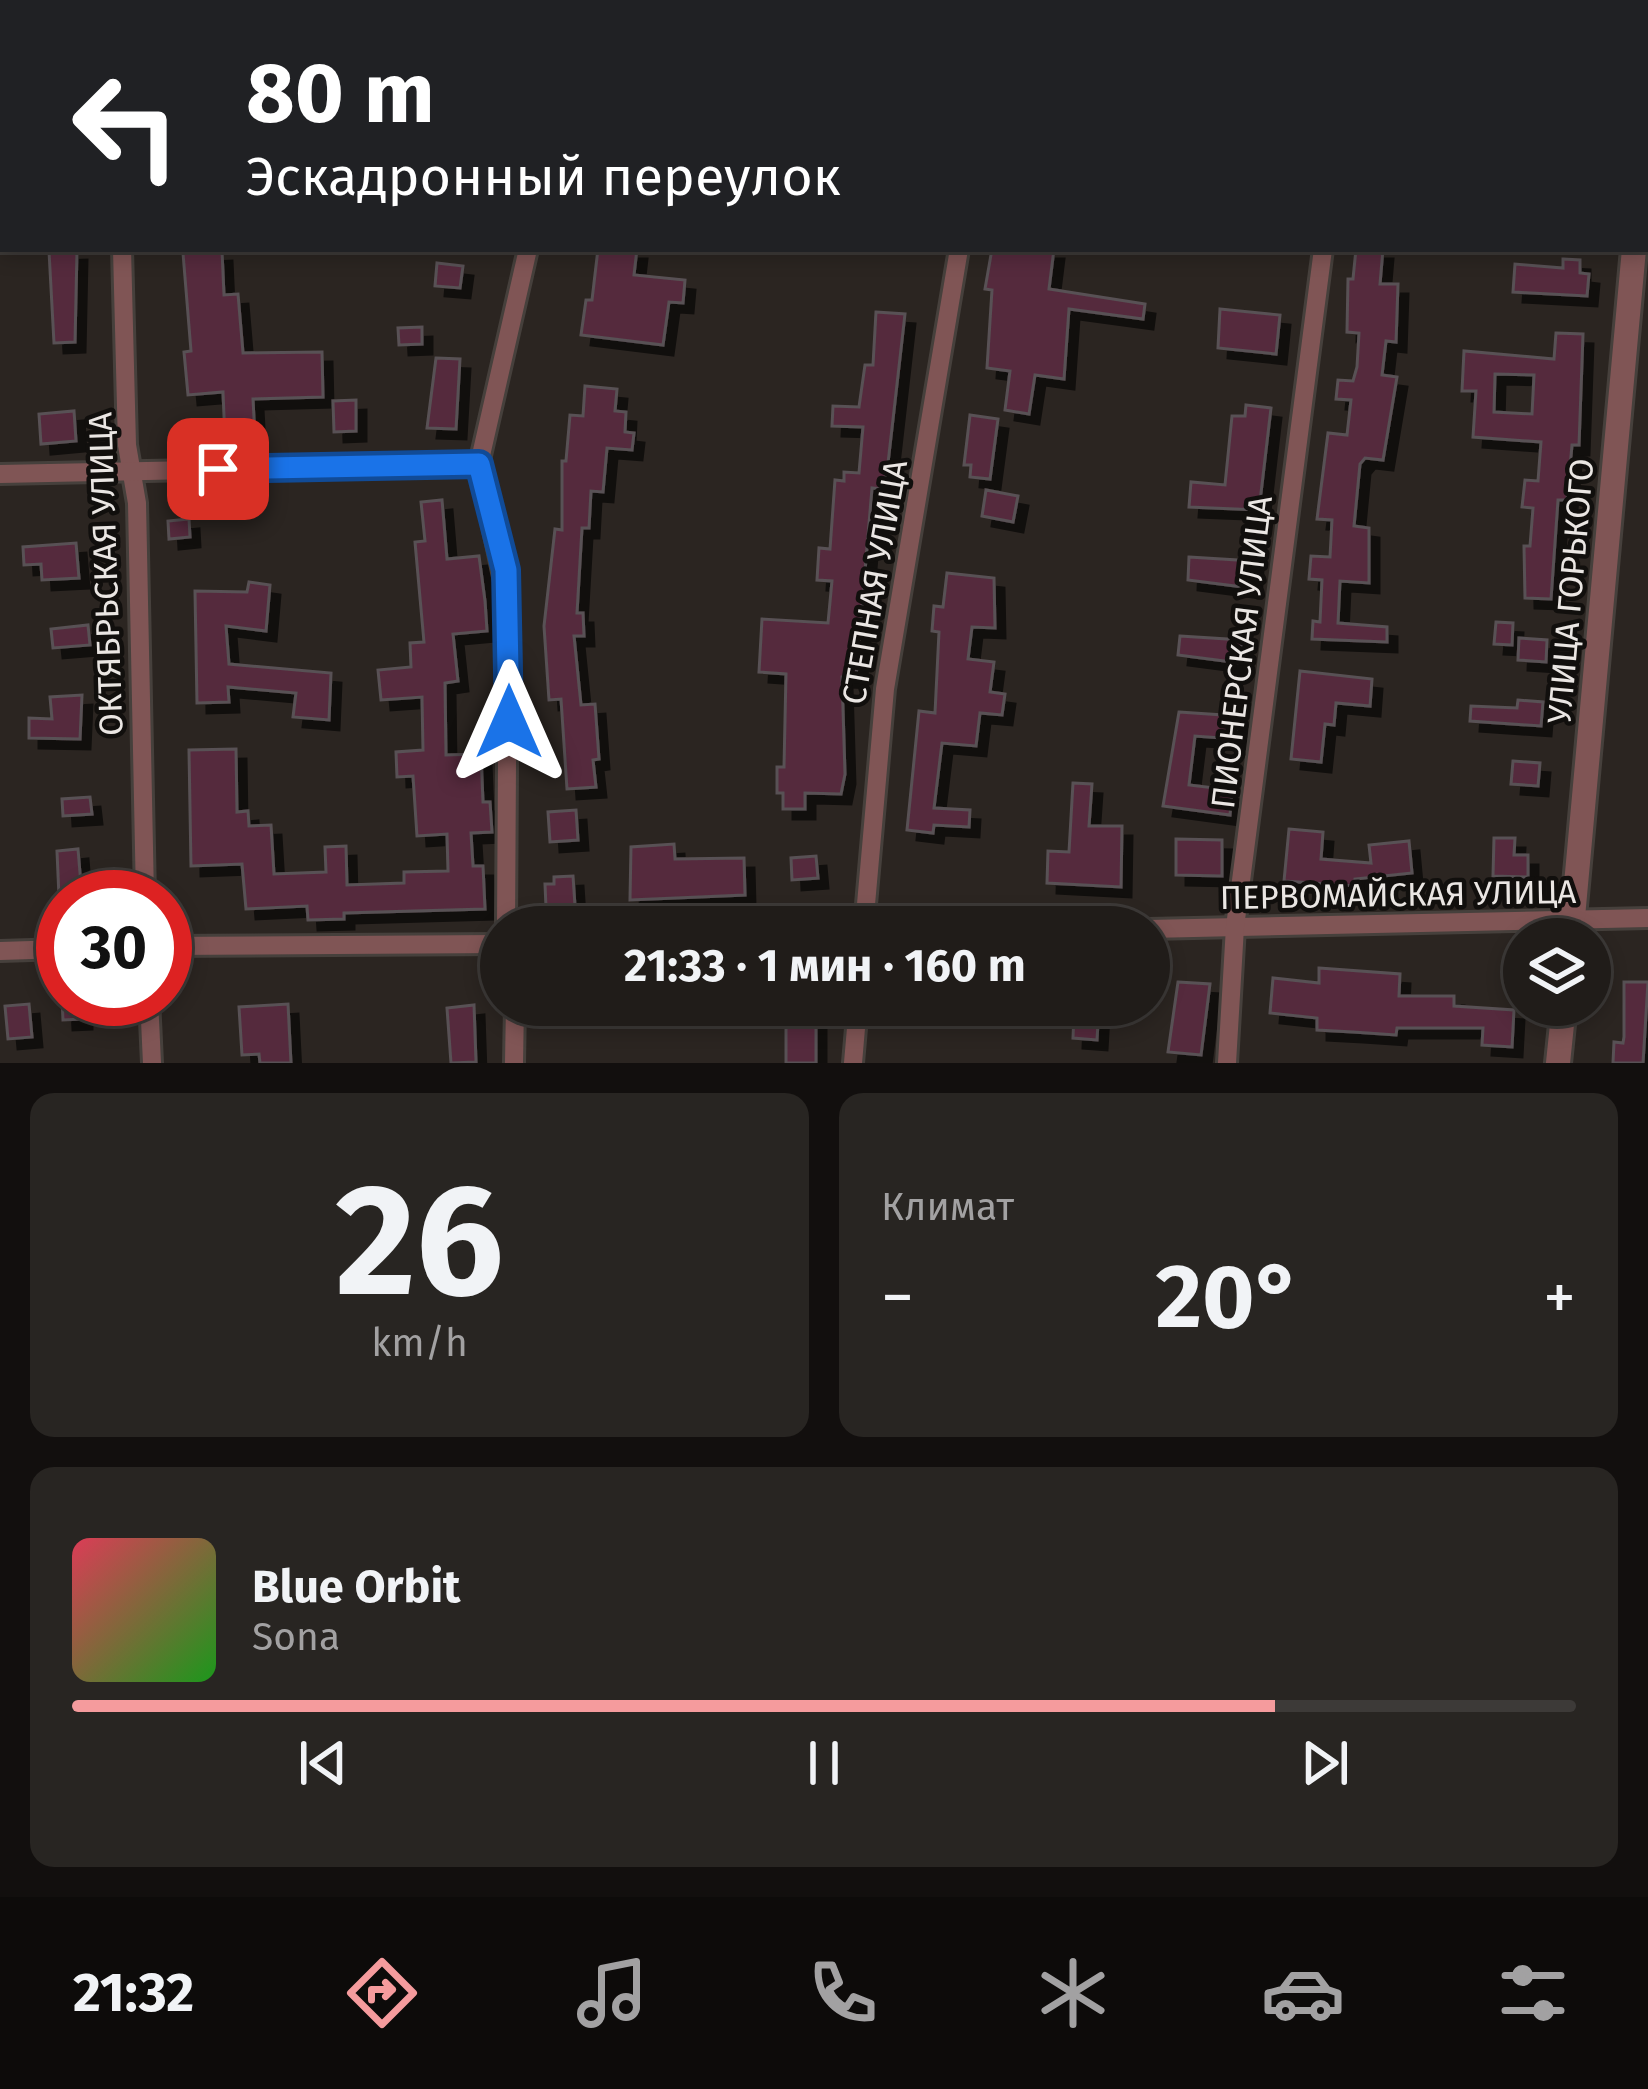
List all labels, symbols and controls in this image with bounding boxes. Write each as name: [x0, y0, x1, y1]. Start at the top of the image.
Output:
text: 80 m: [246, 43, 435, 144]
icon: left: [48, 48, 204, 204]
text: Эскадронный переулок: [246, 145, 841, 209]
street label: ОКТЯБРЬСКАЯ УЛИЦА: [80, 411, 132, 737]
pin: [167, 418, 269, 520]
icon: arrive: [185, 436, 251, 502]
street label: СТЕПНАЯ УЛИЦА: [834, 457, 916, 707]
street label: УЛИЦА ГОРЬКОГО: [1539, 457, 1603, 725]
street label: ПИОНЕРСКАЯ УЛИЦА: [1203, 493, 1281, 811]
position arrow: [446, 659, 572, 785]
speed limit sign: 30: [36, 870, 192, 1026]
street label: ПЕРВОМАЙСКАЯ УЛИЦА: [1219, 872, 1577, 918]
map controls: [1503, 918, 1611, 1026]
button: layers: [1503, 918, 1611, 1026]
text: 21:33 · 1 мин · 160 m: [624, 939, 1026, 993]
text: 26: [335, 1148, 504, 1335]
text: Климат: [881, 1184, 1014, 1230]
text: 20°: [1155, 1243, 1302, 1351]
text: −: [881, 1258, 914, 1337]
text: +: [1543, 1258, 1576, 1337]
text: km/h: [371, 1320, 468, 1366]
text: Blue Orbit: [252, 1560, 460, 1614]
text: Sona: [252, 1614, 340, 1660]
icon: previous: [290, 1730, 356, 1796]
icon: pause: [791, 1730, 857, 1796]
icon: next: [1292, 1730, 1358, 1796]
icon: directions: [340, 1951, 424, 2035]
icon: music: [570, 1951, 654, 2035]
icon: phone: [801, 1951, 885, 2035]
icon: climate: [1031, 1951, 1115, 2035]
icon: car: [1261, 1951, 1345, 2035]
icon: filters: [1491, 1951, 1575, 2035]
text: 21:32: [73, 1961, 194, 2025]

